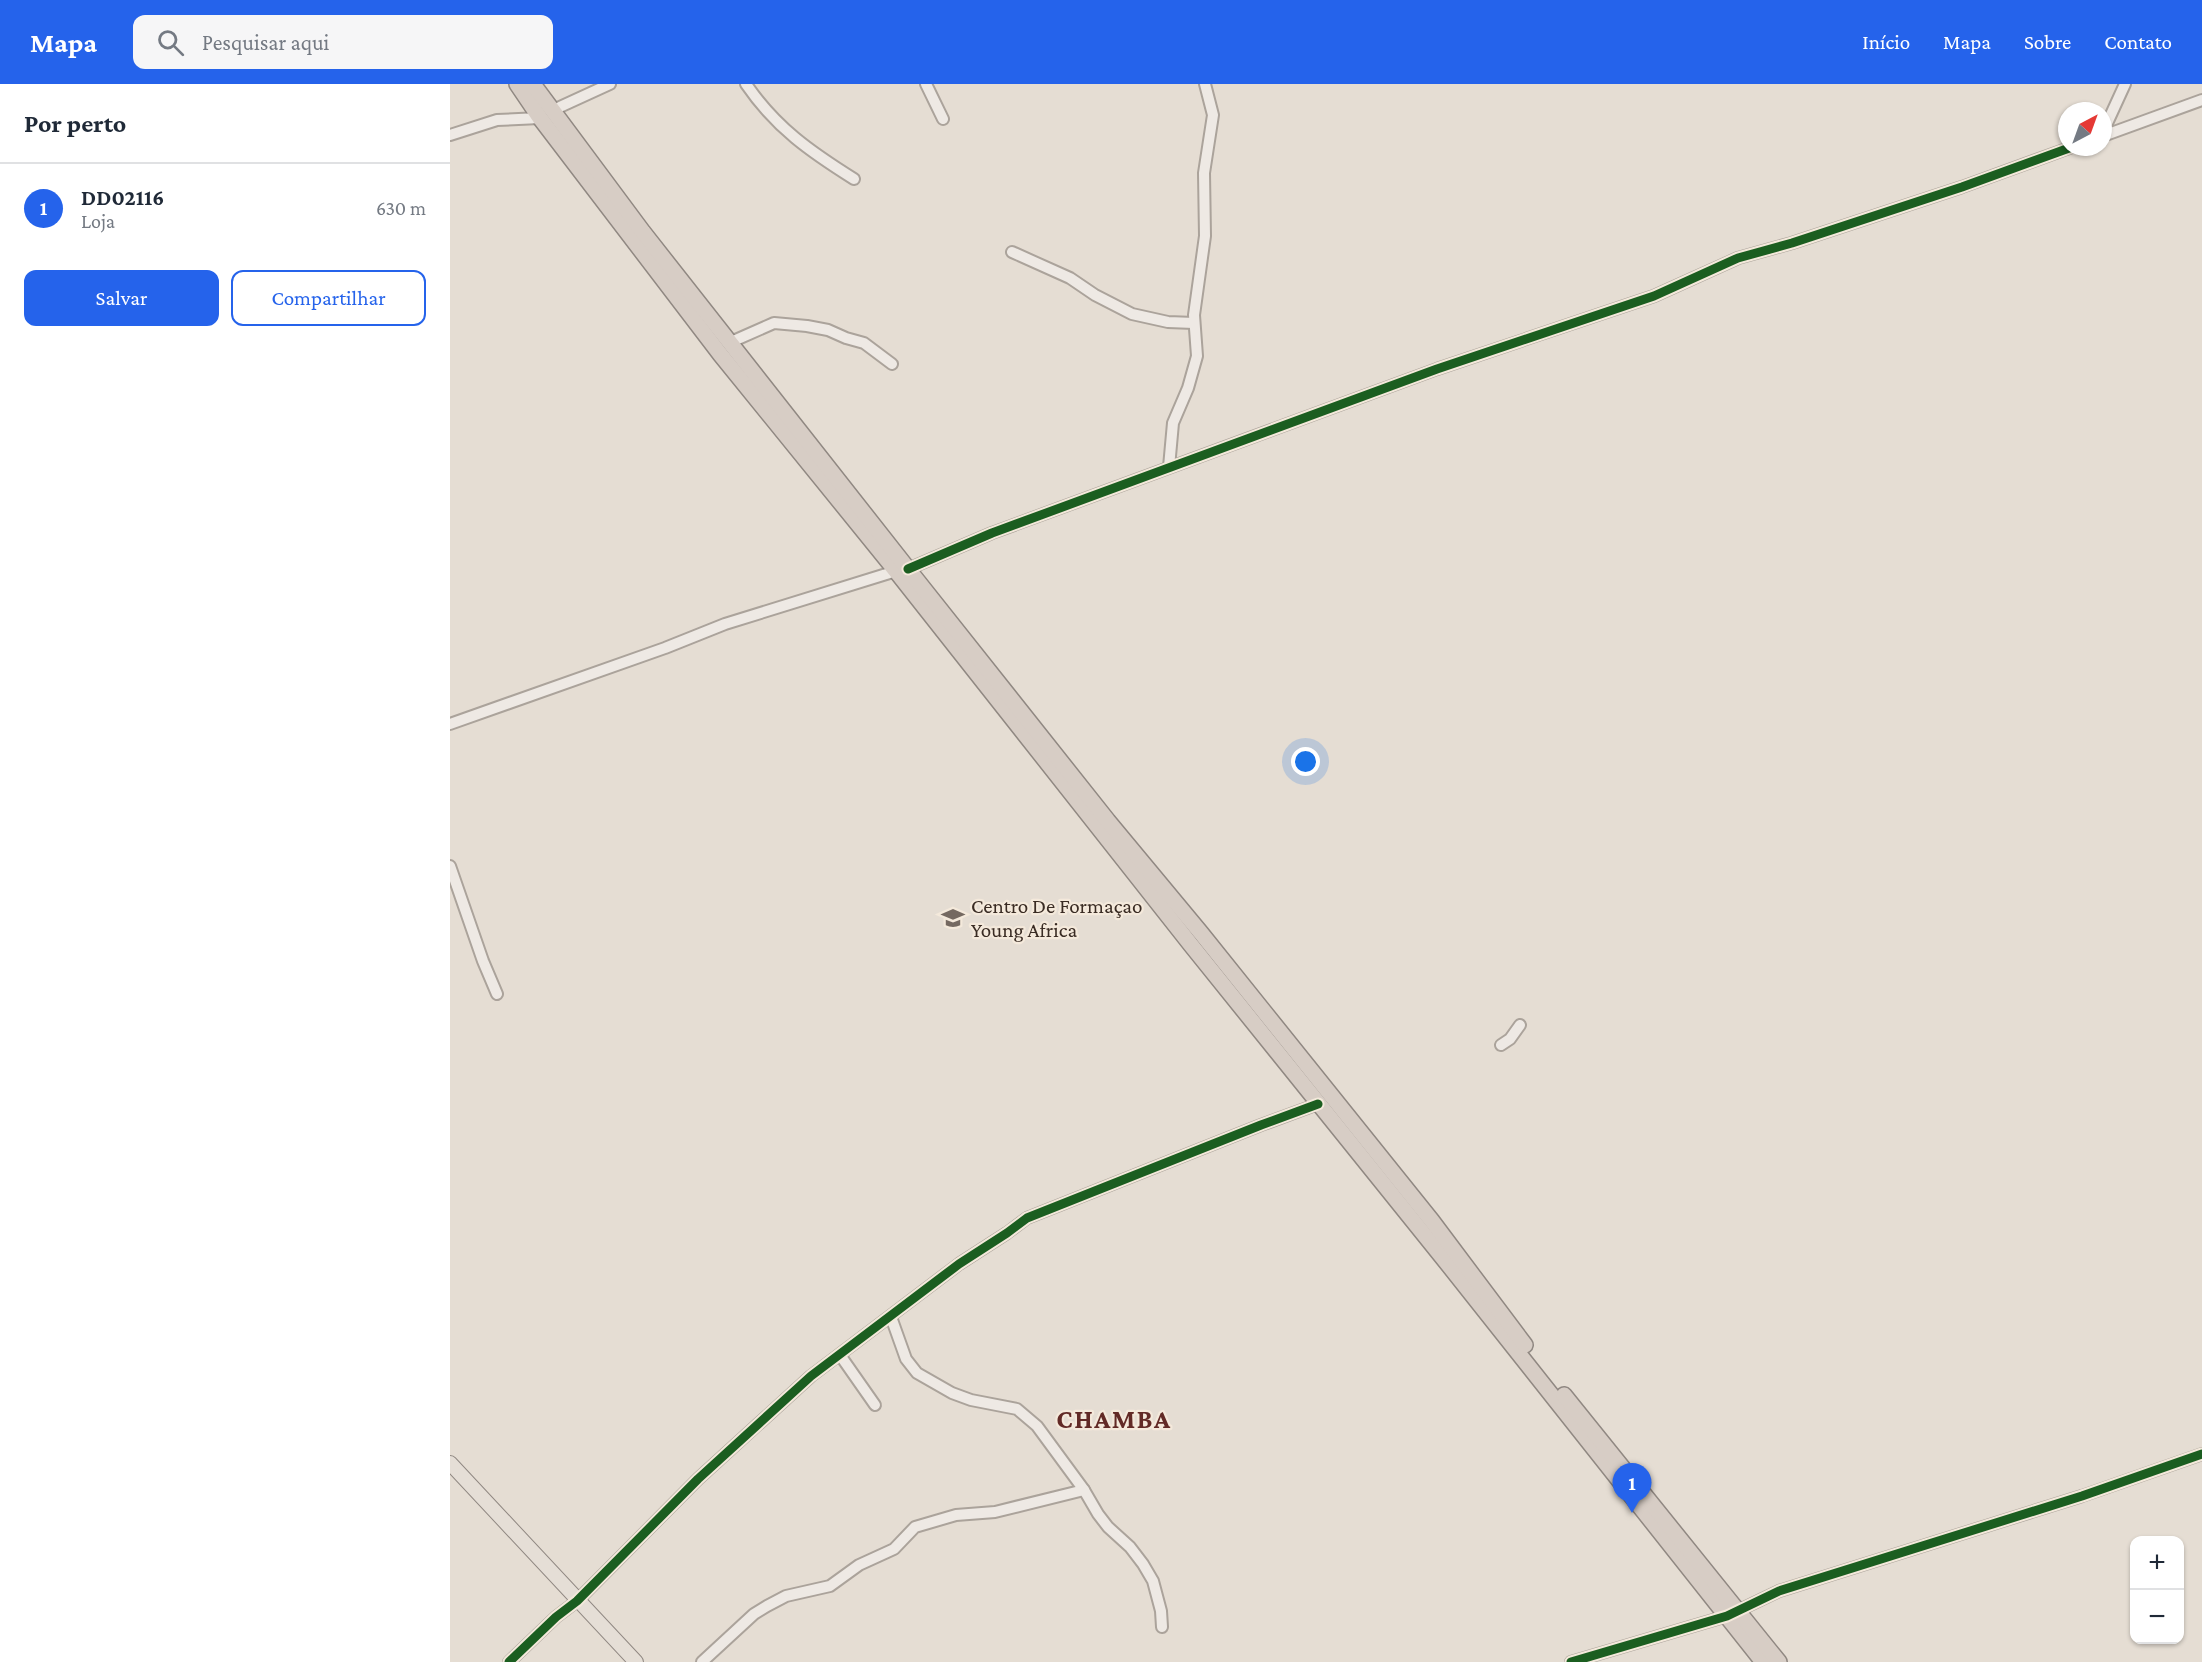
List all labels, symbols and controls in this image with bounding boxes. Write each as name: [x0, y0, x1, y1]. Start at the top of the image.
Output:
search box: [133, 15, 553, 69]
icon: search: [154, 26, 187, 59]
text: Mapa: [30, 27, 97, 58]
text: Pesquisar aqui: [202, 30, 329, 55]
text: Início: [1862, 30, 1910, 54]
text: Mapa: [1943, 30, 1991, 54]
text: Sobre: [2024, 30, 2071, 54]
text: Contato: [2104, 30, 2172, 54]
north arrow: [2058, 102, 2112, 156]
text: Por perto: [24, 109, 126, 138]
text: DD02116: [81, 185, 164, 210]
text: 1: [40, 197, 47, 219]
text: 630 m: [376, 197, 426, 219]
text: Loja: [81, 210, 115, 232]
button: Salvar: [24, 270, 219, 326]
button: Compartilhar: [231, 270, 426, 326]
your location: [1291, 747, 1320, 776]
place label: Centro De Formaçao Young Africa: [971, 894, 1143, 942]
school or university icon: Centro De Formaçao Young Africa: [940, 905, 966, 931]
district label: CHAMBA: [1056, 1404, 1172, 1434]
pin: 1: [1612, 1464, 1652, 1513]
map controls: [2130, 1536, 2184, 1644]
button: +: [2130, 1536, 2184, 1590]
button: −: [2130, 1590, 2184, 1644]

